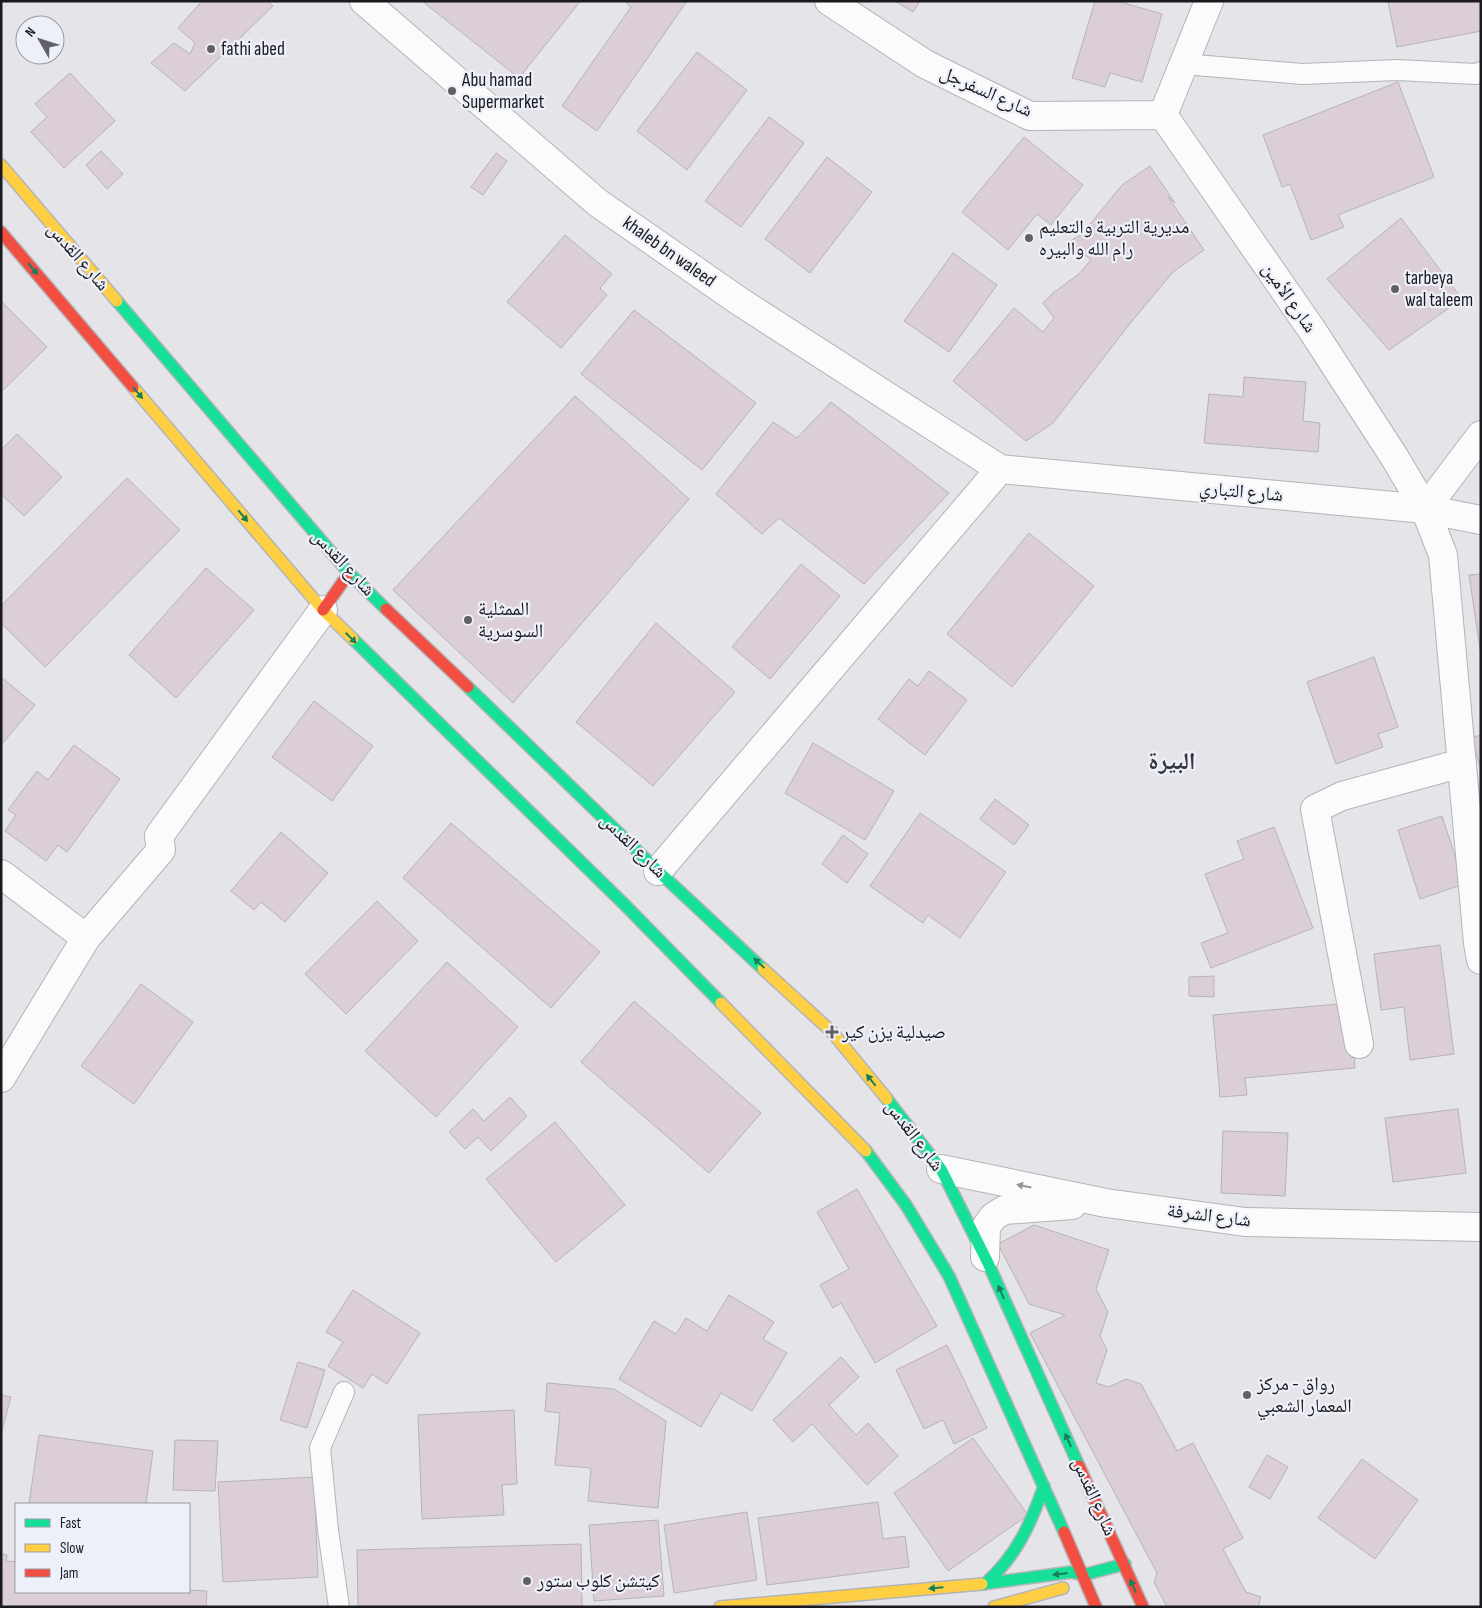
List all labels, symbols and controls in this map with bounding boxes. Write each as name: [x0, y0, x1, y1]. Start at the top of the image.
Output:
north arrow: [15, 15, 65, 65]
text: N: [21, 24, 39, 40]
place label: fathi abed: [221, 38, 285, 61]
marker: fathi abed: [205, 43, 217, 55]
street label: شارع السفرجل: [936, 61, 1036, 123]
place label: Abu hamad Supermarket: [461, 69, 545, 114]
marker: Abu hamad Supermarket: [446, 85, 458, 97]
street label: khaleb bn waleed: [618, 212, 720, 292]
place label: مديرية التربية والتعليم رام الله والبيره: [1039, 216, 1189, 262]
street label: شارع القدس: [42, 218, 114, 296]
marker: مديرية التربية والتعليم رام الله والبيره: [1023, 232, 1035, 244]
street label: شارع الأمين: [1257, 259, 1321, 337]
one-way arrow: [27, 262, 38, 275]
place label: tarbeya wal taleem: [1405, 267, 1473, 312]
marker: tarbeya wal taleem: [1389, 283, 1401, 295]
one-way arrow: [132, 386, 144, 398]
street label: شارع التباري: [1198, 477, 1284, 510]
one-way arrow: [238, 510, 249, 523]
street label: شارع القدس: [306, 525, 380, 601]
place label: الممثلية السوسرية: [478, 598, 543, 643]
marker: الممثلية السوسرية: [462, 614, 474, 626]
one-way arrow: [345, 632, 357, 644]
district label: البيرة: [1148, 747, 1196, 776]
street label: شارع القدس: [595, 809, 671, 883]
one-way arrow: [753, 957, 765, 969]
place label: صيدلية يزن كير: [841, 1021, 946, 1044]
marker: صيدلية يزن كير: [826, 1026, 838, 1038]
one-way arrow: [866, 1074, 877, 1087]
street label: شارع القدس: [880, 1096, 948, 1176]
one-way arrow: [1016, 1182, 1031, 1190]
street label: شارع الشرفة: [1166, 1199, 1252, 1233]
one-way arrow: [997, 1285, 1005, 1299]
place label: رواق - مركز المعمار الشعبي: [1256, 1373, 1352, 1420]
marker: رواق - مركز المعمار الشعبي: [1241, 1389, 1253, 1401]
one-way arrow: [1064, 1433, 1072, 1447]
street label: شارع القدس: [1067, 1454, 1121, 1540]
legend: [15, 1503, 190, 1593]
text: Fast: [60, 1514, 82, 1533]
text: Slow: [60, 1539, 84, 1558]
text: Jam: [59, 1564, 78, 1583]
place label: كيتشن كلوب ستور: [536, 1570, 660, 1593]
one-way arrow: [1052, 1570, 1068, 1578]
marker: كيتشن كلوب ستور: [521, 1575, 533, 1587]
one-way arrow: [1129, 1578, 1138, 1593]
one-way arrow: [928, 1584, 944, 1592]

